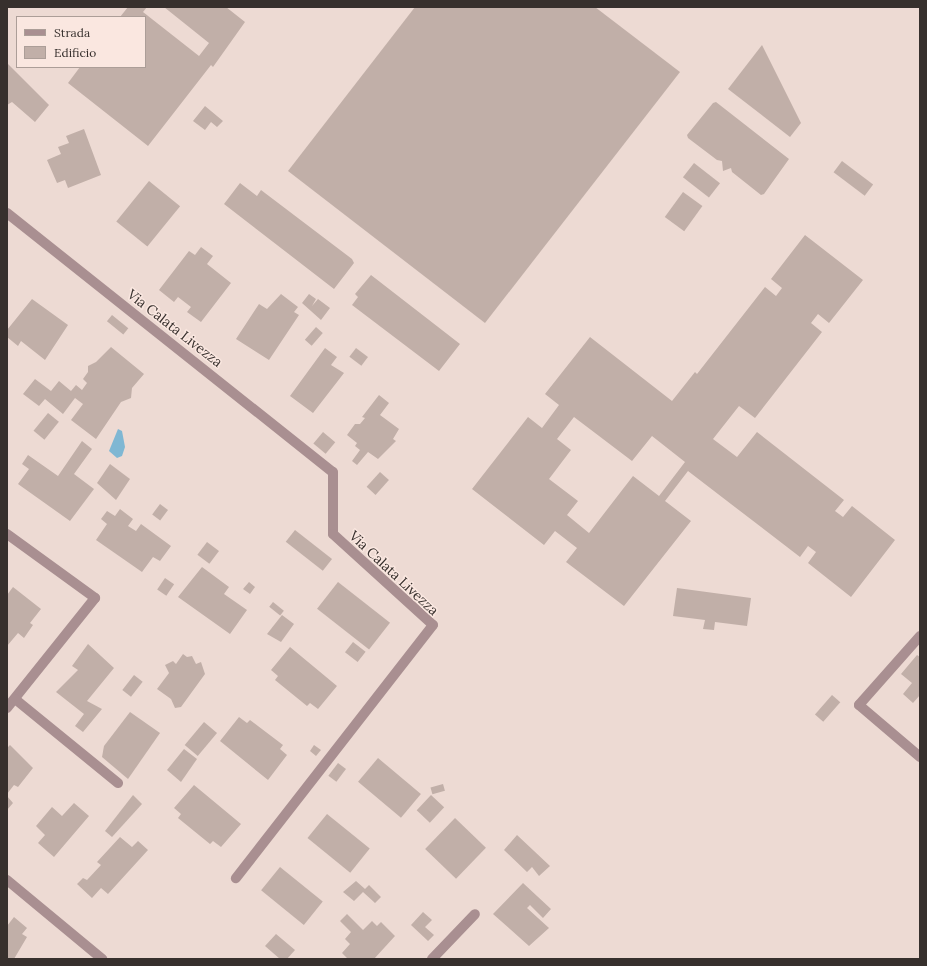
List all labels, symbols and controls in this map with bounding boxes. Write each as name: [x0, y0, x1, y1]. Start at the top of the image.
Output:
legend: [16, 16, 146, 68]
text: Strada: [54, 25, 90, 40]
text: Edificio: [54, 45, 96, 60]
street label: Via Calata Livezza: [124, 286, 226, 370]
street label: Via Calata Livezza: [346, 527, 442, 619]

